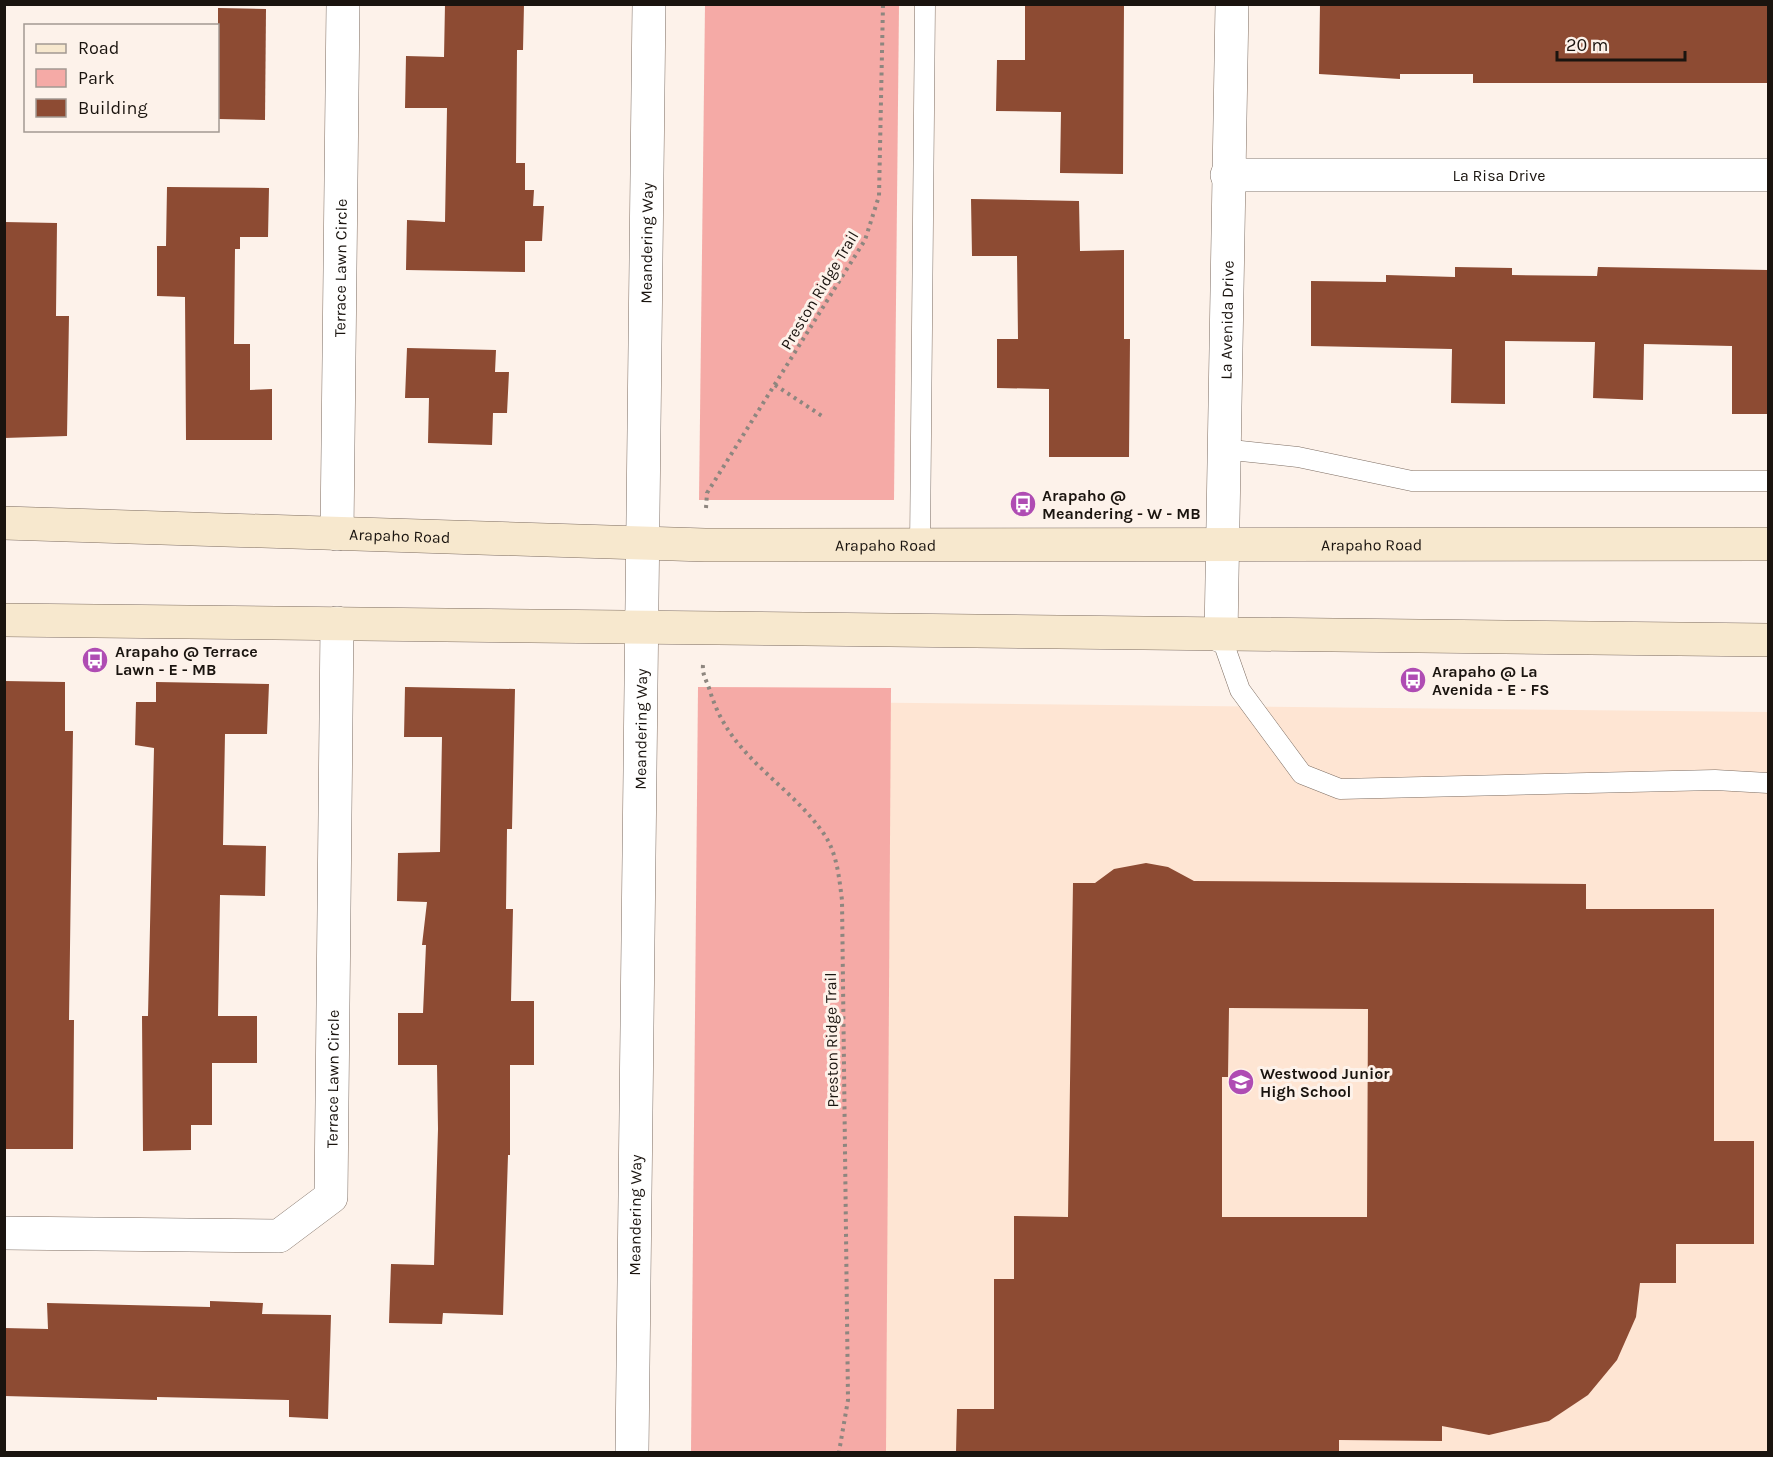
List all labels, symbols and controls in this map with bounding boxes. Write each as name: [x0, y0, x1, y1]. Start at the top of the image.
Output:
legend: [24, 24, 219, 132]
scale bar: [1557, 24, 1684, 62]
text: 20 m: [1566, 34, 1608, 56]
text: Road: [78, 37, 119, 59]
text: Park: [78, 67, 115, 89]
text: Building: [78, 97, 148, 119]
street label: La Risa Drive: [1452, 166, 1546, 185]
street label: Meandering Way: [636, 182, 657, 304]
street label: Terrace Lawn Circle: [330, 199, 351, 337]
street label: Preston Ridge Trail: [776, 227, 862, 353]
street label: La Avenida Drive: [1216, 260, 1238, 380]
place label: Arapaho @ Meandering - W - MB: [1042, 486, 1201, 523]
bus stop icon: Arapaho @ Meandering - W - MB: [1008, 489, 1038, 519]
street label: Arapaho Road: [349, 525, 451, 547]
street label: Arapaho Road: [1321, 535, 1422, 554]
street label: Arapaho Road: [835, 536, 936, 555]
place label: Arapaho @ Terrace Lawn - E - MB: [115, 642, 258, 679]
bus stop icon: Arapaho @ Terrace Lawn - E - MB: [80, 645, 110, 675]
place label: Arapaho @ La Avenida - E - FS: [1432, 662, 1549, 699]
bus stop icon: Arapaho @ La Avenida - E - FS: [1398, 665, 1428, 695]
street label: Meandering Way: [631, 668, 651, 790]
street label: Preston Ridge Trail: [821, 972, 842, 1108]
street label: Terrace Lawn Circle: [323, 1010, 343, 1148]
place label: Westwood Junior High School: [1260, 1064, 1390, 1101]
school or university icon: Westwood Junior High School: [1226, 1067, 1256, 1097]
street label: Meandering Way: [625, 1154, 645, 1276]

